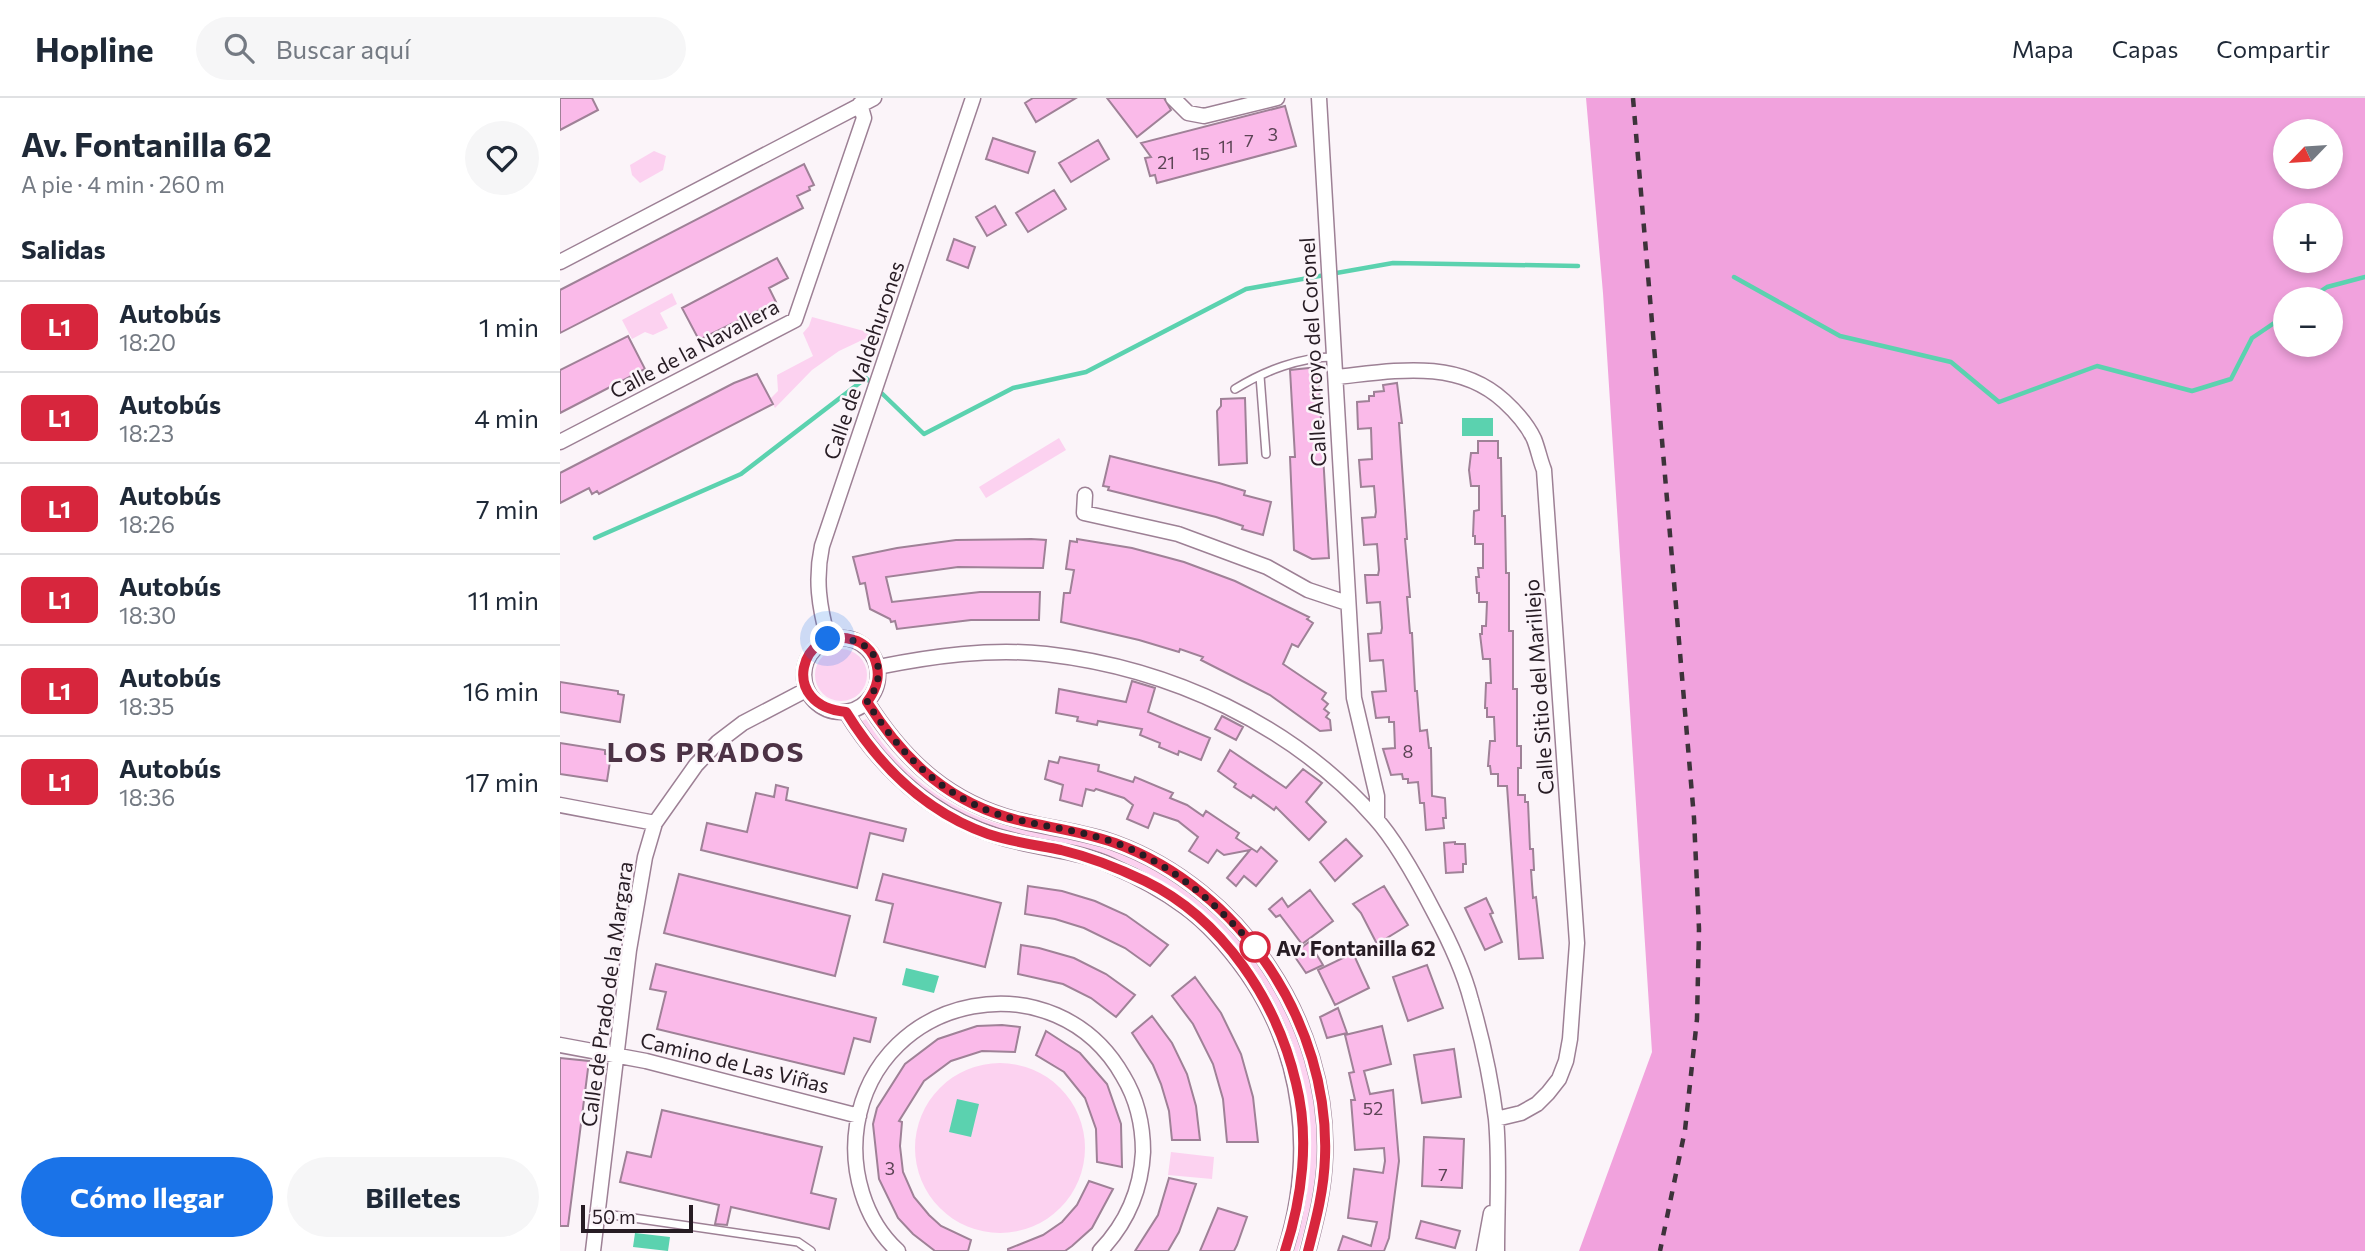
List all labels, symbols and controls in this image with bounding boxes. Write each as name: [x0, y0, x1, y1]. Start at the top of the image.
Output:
search box: [196, 17, 686, 80]
text: Hopline: [35, 28, 154, 69]
icon: search: [220, 29, 258, 67]
text: Buscar aquí: [276, 33, 411, 64]
text: Mapa: [2012, 34, 2074, 63]
text: Capas: [2112, 34, 2178, 63]
text: Compartir: [2216, 34, 2330, 63]
north arrow: [2273, 119, 2343, 189]
map controls: [2273, 119, 2343, 357]
button: heart: [465, 121, 539, 195]
text: Av. Fontanilla 62: [21, 123, 272, 164]
house number: 3: [1268, 123, 1278, 145]
house number: 7: [1244, 129, 1254, 151]
house number: 11: [1218, 135, 1234, 157]
house number: 15: [1192, 142, 1210, 164]
house number: 21: [1157, 151, 1175, 173]
text: A pie · 4 min · 260 m: [21, 170, 225, 198]
button: +: [2273, 203, 2343, 273]
text: Salidas: [21, 233, 106, 264]
street label: Calle Arroyo del Coronel: [1294, 237, 1330, 467]
street label: Calle de Valdehurones: [817, 258, 909, 462]
button: −: [2273, 287, 2343, 357]
street label: Calle de la Navallera: [605, 293, 783, 403]
text: Autobús: [119, 297, 221, 328]
text: 1 min: [479, 311, 539, 342]
text: L1: [48, 312, 71, 341]
text: 18:20: [119, 328, 176, 356]
text: Autobús: [119, 388, 221, 419]
text: 4 min: [474, 402, 539, 433]
text: L1: [48, 403, 71, 432]
text: 18:23: [119, 419, 174, 447]
text: Autobús: [119, 479, 221, 510]
text: 7 min: [476, 493, 539, 524]
text: L1: [48, 494, 71, 523]
text: 18:26: [119, 510, 175, 538]
text: Autobús: [119, 570, 221, 601]
street label: Calle Sitio del Marillejo: [1518, 578, 1558, 796]
text: 11 min: [468, 584, 539, 615]
text: L1: [48, 585, 71, 614]
text: 18:30: [119, 601, 176, 629]
your location: [810, 621, 845, 656]
text: Autobús: [119, 661, 221, 692]
text: 16 min: [463, 675, 539, 706]
text: L1: [48, 676, 71, 705]
text: 18:35: [119, 692, 175, 720]
district label: LOS PRADOS: [607, 734, 805, 768]
house number: 8: [1403, 740, 1414, 762]
text: Autobús: [119, 752, 221, 783]
text: 17 min: [465, 766, 539, 797]
text: L1: [48, 767, 71, 796]
text: 18:36: [119, 783, 175, 811]
street label: Calle de Prado de la Margara: [575, 860, 637, 1128]
marker: Av. Fontanilla 62: [1240, 932, 1270, 962]
place label: Av. Fontanilla 62: [1276, 935, 1436, 960]
street label: Camino de Las Viñas: [638, 1026, 832, 1098]
house number: 52: [1363, 1097, 1383, 1119]
button: Cómo llegar: [21, 1157, 273, 1237]
button: Billetes: [287, 1157, 539, 1237]
house number: 3: [885, 1157, 895, 1179]
house number: 7: [1438, 1163, 1448, 1185]
scale bar: [581, 1202, 693, 1234]
text: 50 m: [592, 1205, 636, 1228]

